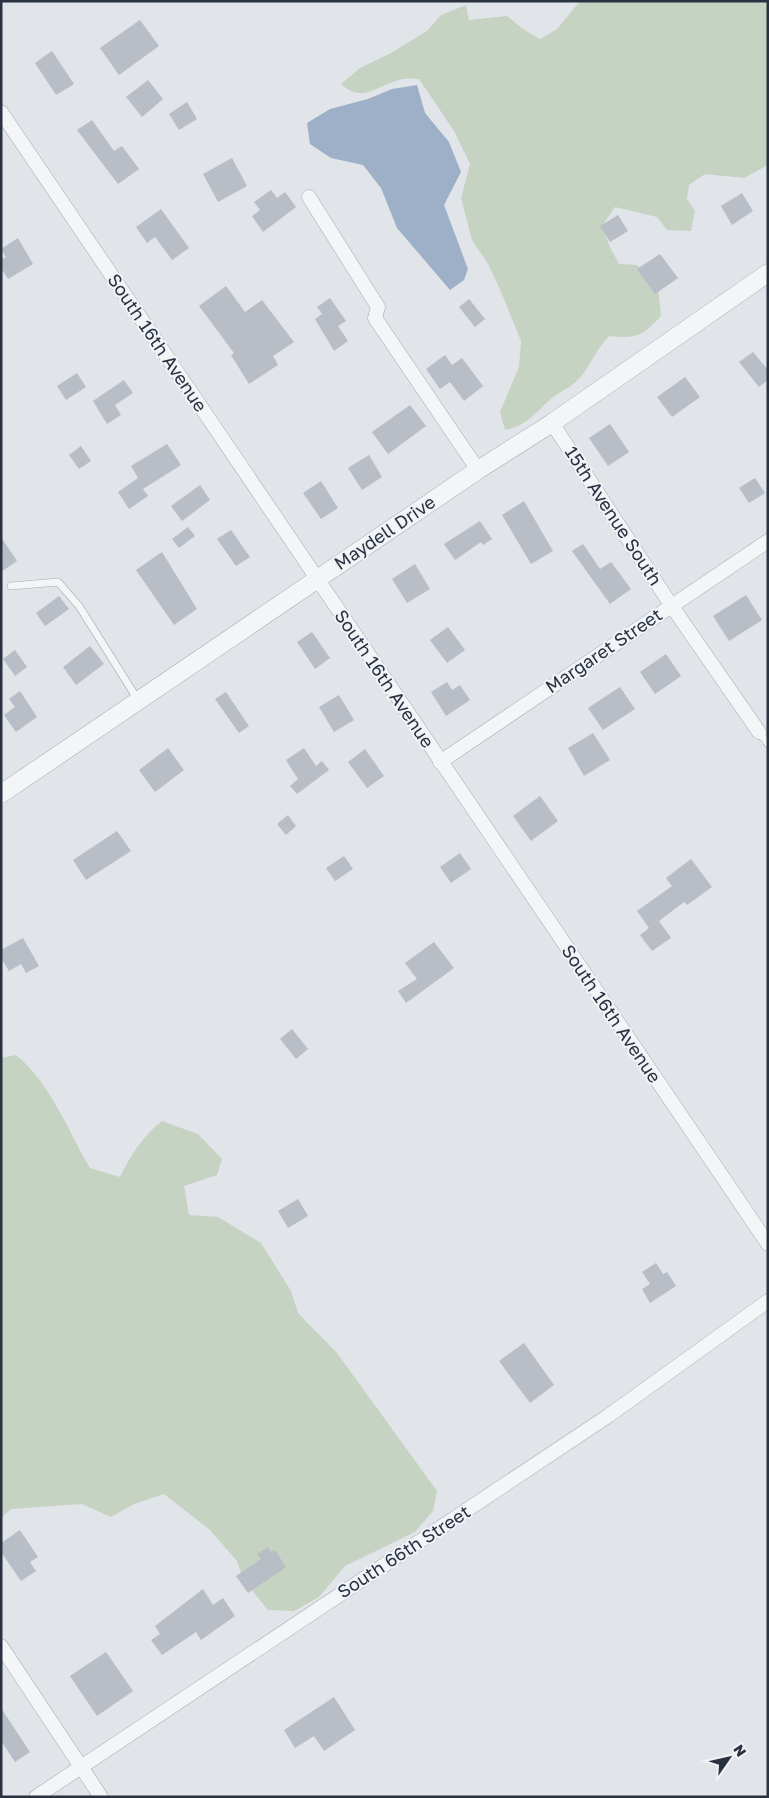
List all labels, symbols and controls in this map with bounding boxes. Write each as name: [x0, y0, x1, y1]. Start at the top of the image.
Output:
street label: South 16th Avenue: [103, 269, 212, 416]
street label: 15th Avenue South: [561, 442, 667, 589]
street label: Maydell Drive: [330, 490, 439, 574]
street label: Margaret Street: [541, 603, 666, 697]
street label: South 16th Avenue: [330, 605, 439, 752]
street label: South 16th Avenue: [557, 940, 666, 1087]
street label: South 66th Street: [333, 1500, 474, 1602]
north arrow: [704, 1733, 754, 1783]
text: N: [730, 1741, 750, 1760]

